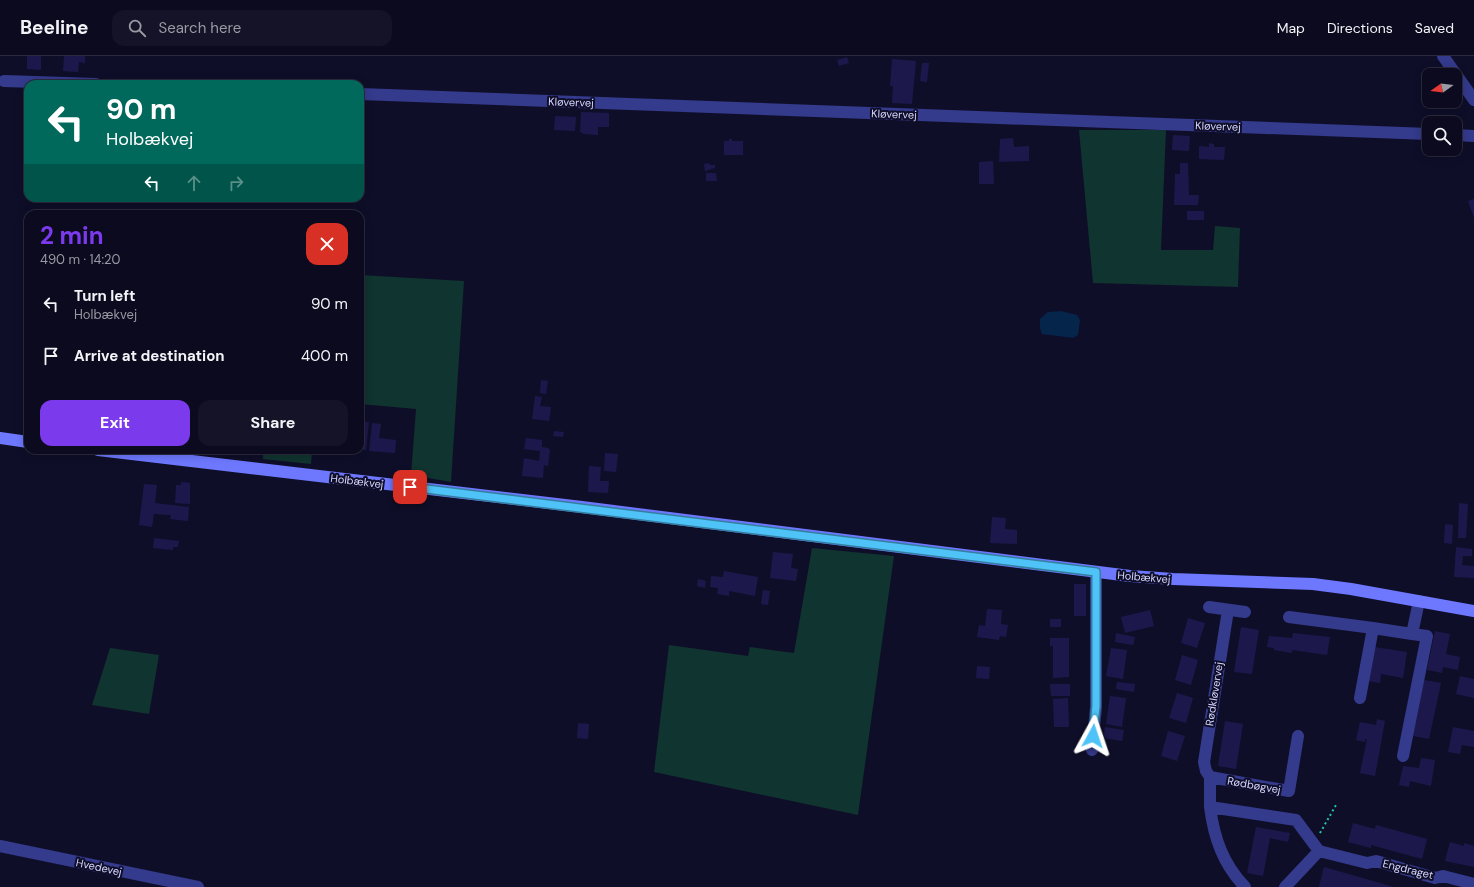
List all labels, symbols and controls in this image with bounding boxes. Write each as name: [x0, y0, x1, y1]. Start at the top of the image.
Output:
search box: [112, 10, 392, 46]
text: Beeline: [20, 15, 88, 40]
icon: search: [126, 17, 148, 39]
text: Search here: [158, 18, 241, 38]
text: Map: [1277, 19, 1305, 37]
text: Directions: [1327, 19, 1393, 37]
text: Saved: [1415, 19, 1454, 37]
north arrow: [1422, 68, 1462, 108]
map controls: [1422, 68, 1462, 156]
text: 90 m: [106, 91, 176, 128]
street label: Kløvervej: [548, 94, 594, 110]
icon: left: [40, 96, 92, 148]
street label: Kløvervej: [871, 106, 917, 122]
button: search: [1422, 116, 1462, 156]
street label: Kløvervej: [1195, 118, 1241, 134]
text: Holbækvej: [106, 127, 193, 151]
icon: left: [141, 172, 163, 194]
icon: ahead: [183, 172, 205, 194]
icon: right: [225, 172, 247, 194]
text: 2 min: [40, 220, 103, 251]
button: close: [306, 223, 348, 265]
text: 490 m · 14:20: [40, 251, 120, 268]
text: Turn left: [74, 286, 135, 306]
icon: left: [40, 293, 62, 315]
text: 90 m: [311, 294, 348, 314]
text: Holbækvej: [74, 306, 137, 323]
icon: arrive: [40, 345, 62, 367]
text: Arrive at destination: [74, 346, 225, 366]
text: 400 m: [301, 346, 348, 366]
button: Exit: [40, 400, 190, 446]
button: Share: [198, 400, 348, 446]
pin: [393, 470, 427, 504]
street label: Holbækvej: [330, 471, 384, 491]
icon: arrive: [399, 476, 421, 498]
street label: Holbækvej: [1117, 568, 1171, 586]
street label: Rødkløvervej: [1202, 661, 1226, 727]
position arrow: [1072, 715, 1114, 757]
street label: Rødbøgvej: [1226, 773, 1282, 797]
street label: Hvedevej: [75, 855, 123, 879]
street label: Engdraget: [1381, 856, 1435, 882]

